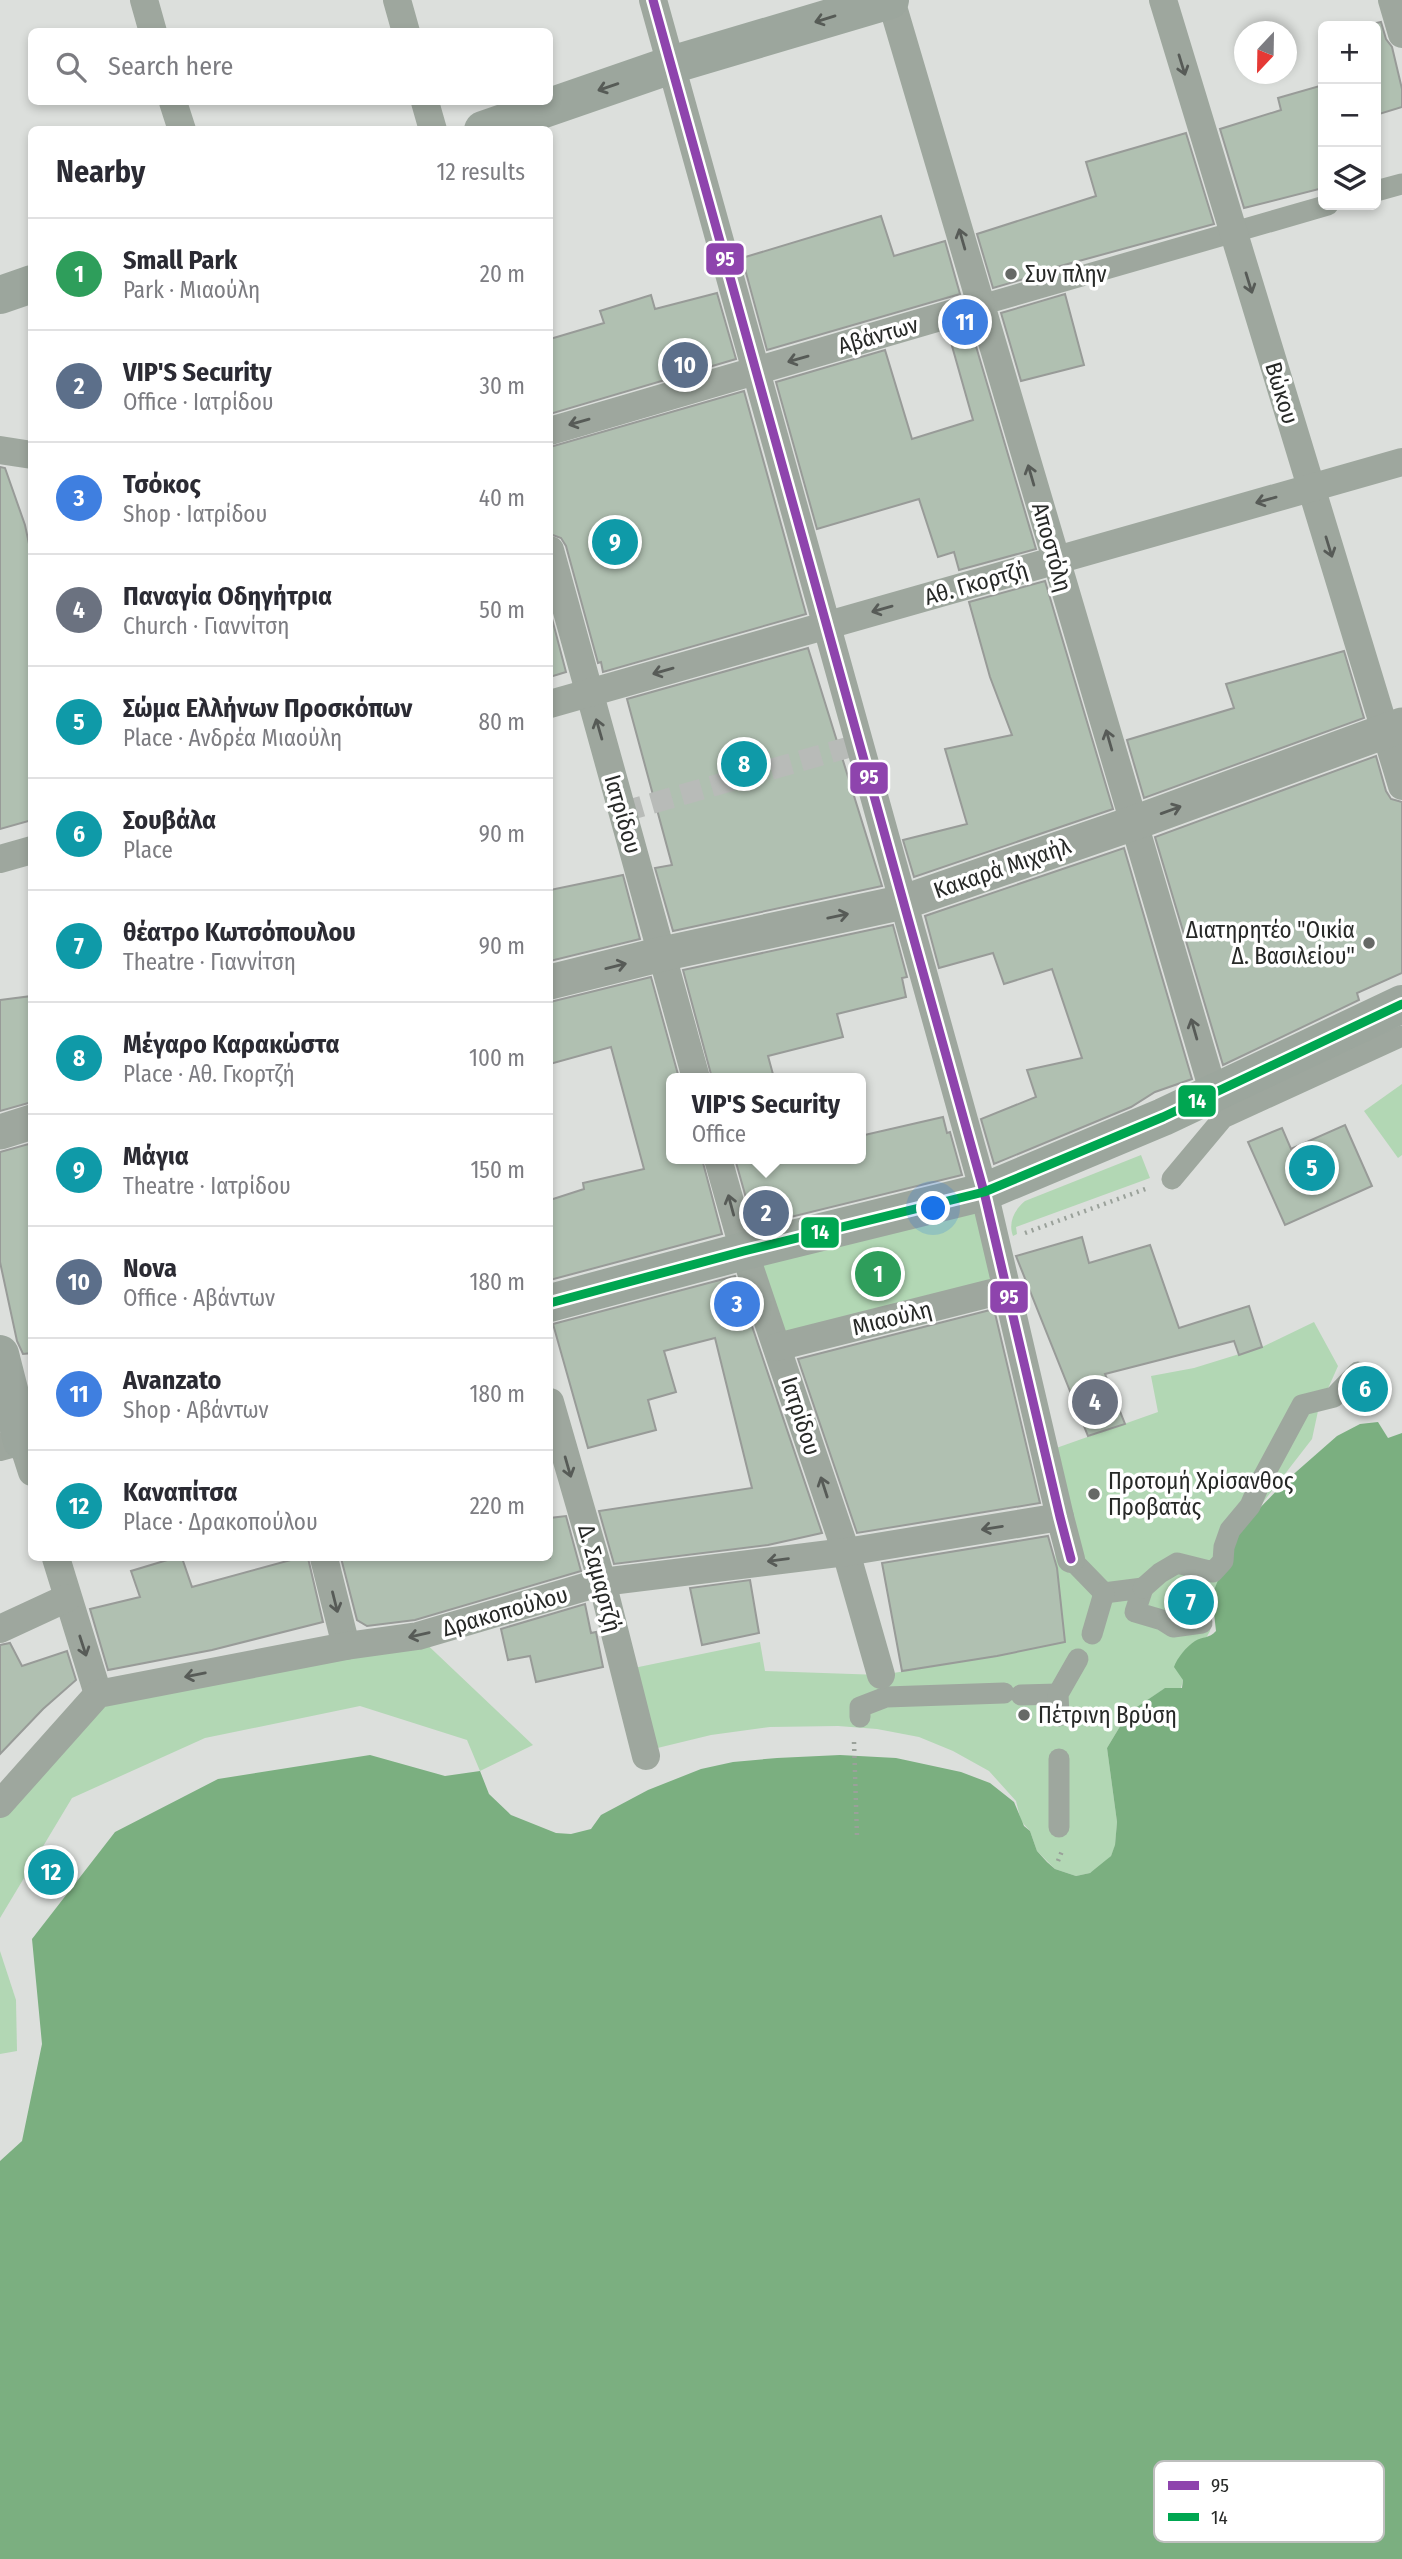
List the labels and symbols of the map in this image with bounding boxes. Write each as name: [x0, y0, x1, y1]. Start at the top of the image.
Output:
one-way arrow: [814, 14, 836, 27]
north arrow: [1234, 21, 1297, 84]
one-way arrow: [1177, 54, 1190, 76]
one-way arrow: [597, 82, 619, 94]
one-way arrow: [954, 229, 967, 251]
line badge: 95: [705, 242, 745, 276]
text: 95: [715, 248, 735, 271]
place label: Συν πλην: [1025, 260, 1107, 288]
marker: Συν πλην: [1003, 266, 1019, 282]
one-way arrow: [1243, 272, 1256, 294]
pin: 11: [942, 296, 988, 348]
street label: Αβάντων: [835, 310, 921, 360]
pin: 10: [662, 339, 708, 391]
one-way arrow: [787, 353, 809, 366]
street label: Βώκου: [1259, 359, 1305, 427]
one-way arrow: [569, 417, 591, 430]
one-way arrow: [1024, 464, 1037, 486]
one-way arrow: [1255, 495, 1277, 508]
street label: Αποστόλη: [1026, 499, 1078, 595]
pin: 9: [592, 516, 638, 568]
one-way arrow: [1324, 536, 1337, 558]
street label: Αθ. Γκορτζή: [921, 555, 1031, 611]
one-way arrow: [871, 604, 893, 617]
one-way arrow: [652, 666, 674, 679]
one-way arrow: [592, 718, 605, 741]
one-way arrow: [1102, 729, 1115, 751]
pin: 8: [721, 738, 767, 790]
line badge: 95: [849, 761, 889, 795]
text: 95: [859, 766, 879, 789]
street label: Ιατρίδου: [598, 771, 648, 857]
one-way arrow: [1159, 803, 1181, 815]
street label: Κακαρά Μιχαήλ: [930, 831, 1075, 905]
one-way arrow: [826, 909, 849, 922]
place label: Διατηρητέο "Οικία Δ. Βασιλείου": [1186, 916, 1355, 970]
marker: Διατηρητέο "Οικία Δ. Βασιλείου": [1361, 935, 1377, 951]
one-way arrow: [604, 959, 627, 972]
one-way arrow: [1187, 1018, 1200, 1040]
line badge: 14: [1177, 1084, 1217, 1118]
text: 14: [1188, 1090, 1206, 1113]
pin: 5: [1289, 1142, 1335, 1194]
pin: 2: [743, 1187, 789, 1239]
your location: [916, 1191, 950, 1225]
one-way arrow: [724, 1194, 737, 1217]
line badge: 14: [800, 1216, 840, 1249]
text: 14: [811, 1221, 829, 1244]
pin: 1: [855, 1248, 901, 1300]
pin: 3: [714, 1278, 760, 1330]
line badge: 95: [989, 1280, 1029, 1314]
text: 95: [999, 1286, 1019, 1309]
street label: Μιαούλη: [850, 1295, 934, 1341]
pin: 6: [1342, 1363, 1388, 1415]
street label: Ιατρίδου: [775, 1373, 827, 1459]
pin: 4: [1072, 1376, 1118, 1428]
one-way arrow: [563, 1456, 576, 1478]
place label: Προτομή Χρίσανθος Προβατάς: [1108, 1467, 1294, 1521]
one-way arrow: [817, 1476, 830, 1498]
marker: Προτομή Χρίσανθος Προβατάς: [1086, 1486, 1102, 1502]
street label: Δ. Σαμαρτζή: [572, 1521, 628, 1635]
one-way arrow: [981, 1522, 1004, 1535]
one-way arrow: [767, 1554, 790, 1567]
pin: 7: [1168, 1576, 1214, 1628]
street label: Δρακοπούλου: [439, 1580, 571, 1642]
one-way arrow: [329, 1590, 342, 1613]
one-way arrow: [408, 1630, 430, 1643]
one-way arrow: [77, 1635, 90, 1657]
one-way arrow: [184, 1669, 207, 1683]
place label: Πέτρινη Βρύση: [1038, 1701, 1177, 1729]
marker: Πέτρινη Βρύση: [1016, 1707, 1032, 1723]
pin: 12: [28, 1846, 74, 1898]
legend: [1154, 2461, 1384, 2542]
text: 95: [1211, 2474, 1229, 2497]
text: 14: [1211, 2506, 1228, 2529]

